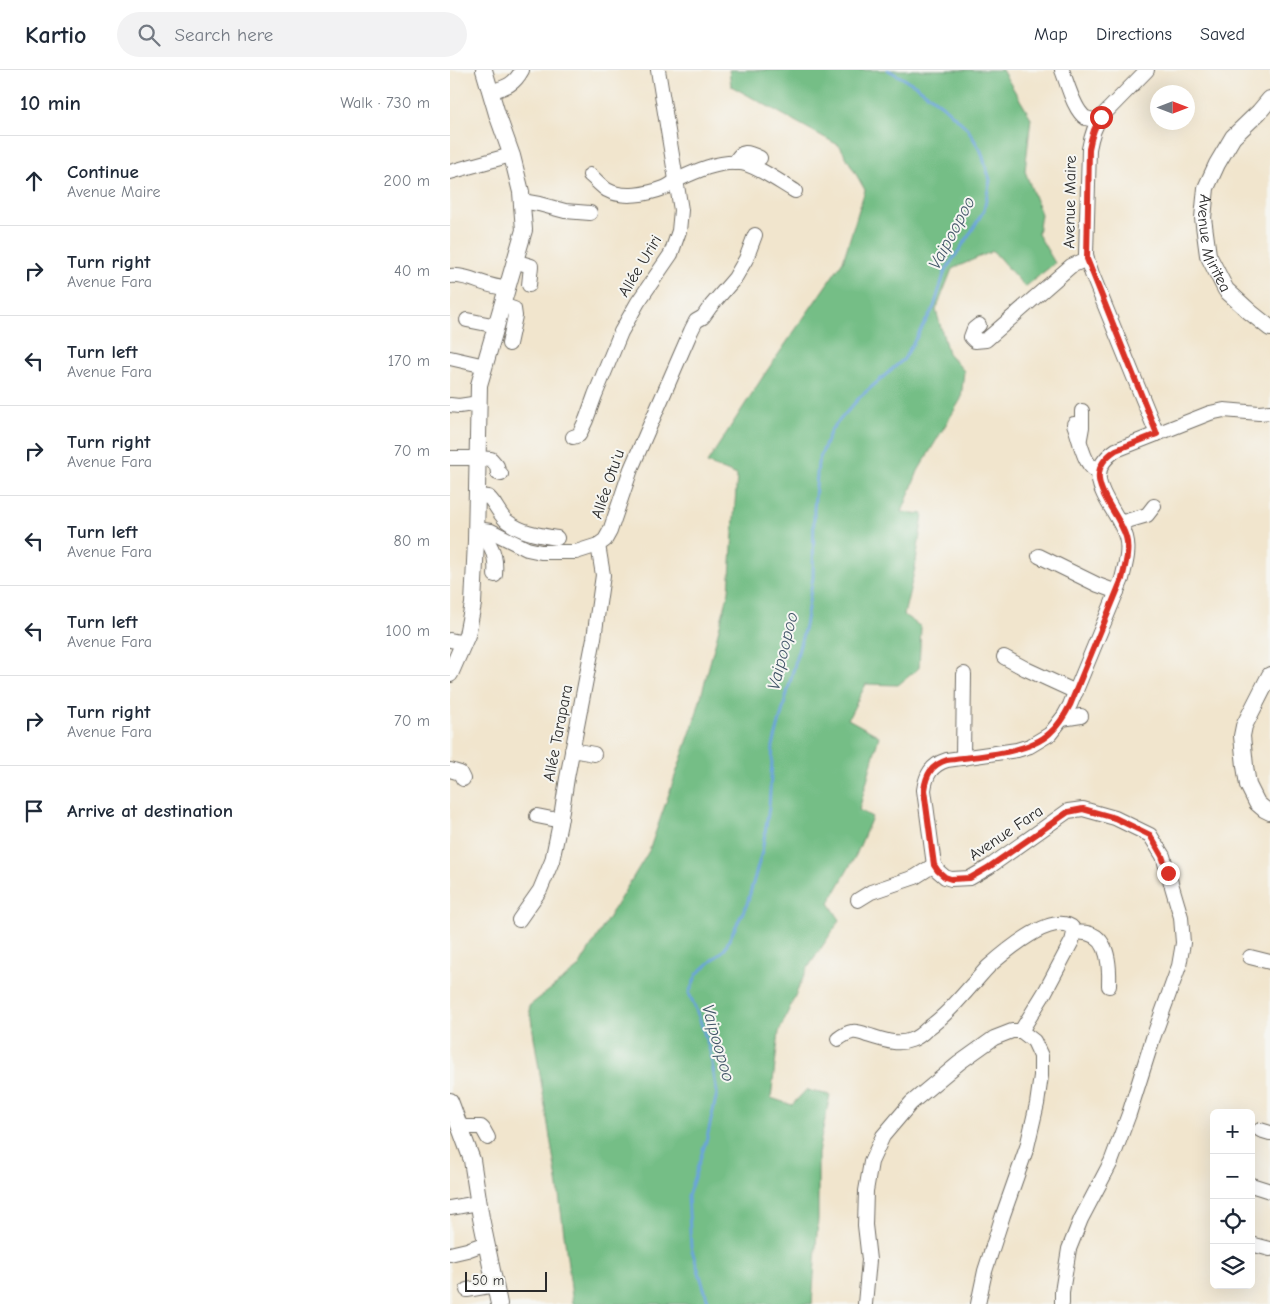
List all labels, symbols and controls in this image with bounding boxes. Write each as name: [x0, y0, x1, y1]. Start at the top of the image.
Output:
search box: [117, 12, 467, 57]
text: Kartio: [25, 21, 87, 49]
icon: search: [135, 21, 163, 49]
text: Search here: [175, 24, 273, 46]
text: Map: [1034, 24, 1068, 45]
text: Directions: [1096, 24, 1172, 45]
text: Saved: [1200, 24, 1245, 45]
north arrow: [1150, 85, 1195, 130]
text: 10 min: [20, 91, 81, 115]
text: Walk · 730 m: [340, 94, 430, 112]
route start: [1090, 106, 1113, 129]
street label: Avenue Maire: [1060, 155, 1080, 249]
text: Continue: [67, 161, 139, 183]
icon: ahead: [20, 167, 48, 195]
text: 200 m: [384, 172, 430, 190]
text: Avenue Maire: [67, 183, 160, 201]
water label: Vaipoopoo: [924, 193, 980, 273]
street label: Avenue Miritea: [1194, 193, 1234, 295]
street label: Allée Uriri: [615, 232, 665, 300]
text: Turn right: [67, 251, 151, 273]
icon: right: [20, 257, 48, 285]
text: 40 m: [394, 262, 430, 280]
text: Avenue Fara: [67, 273, 152, 291]
text: Turn left: [67, 341, 138, 363]
icon: left: [20, 347, 48, 375]
text: 170 m: [388, 352, 430, 370]
text: Avenue Fara: [67, 363, 152, 381]
text: Turn right: [67, 431, 151, 453]
icon: right: [20, 437, 48, 465]
text: 70 m: [394, 442, 430, 460]
street label: Allée Otu'u: [588, 447, 628, 521]
text: Avenue Fara: [67, 453, 152, 471]
text: Turn left: [67, 521, 138, 543]
icon: left: [20, 527, 48, 555]
text: 80 m: [393, 532, 430, 550]
text: Avenue Fara: [67, 543, 152, 561]
water label: Vaipoopoo: [763, 610, 803, 692]
text: Turn left: [67, 611, 138, 633]
icon: left: [20, 617, 48, 645]
text: 100 m: [386, 622, 430, 640]
text: Avenue Fara: [67, 633, 152, 651]
street label: Allée Tarapara: [540, 683, 576, 783]
text: Turn right: [67, 701, 151, 723]
icon: right: [20, 707, 48, 735]
text: 70 m: [394, 712, 430, 730]
text: Avenue Fara: [67, 723, 152, 741]
icon: arrive: [20, 797, 48, 825]
text: Arrive at destination: [67, 800, 233, 822]
street label: Avenue Fara: [966, 802, 1046, 864]
route end: [1157, 862, 1180, 885]
water label: Vaipoopoo: [697, 1002, 739, 1084]
map controls: [1210, 1109, 1255, 1289]
button: +: [1210, 1109, 1255, 1154]
button: −: [1210, 1154, 1255, 1199]
button: locate: [1210, 1199, 1255, 1244]
button: layers: [1210, 1244, 1255, 1289]
scale bar: [465, 1269, 548, 1292]
text: 50 m: [472, 1272, 504, 1289]

